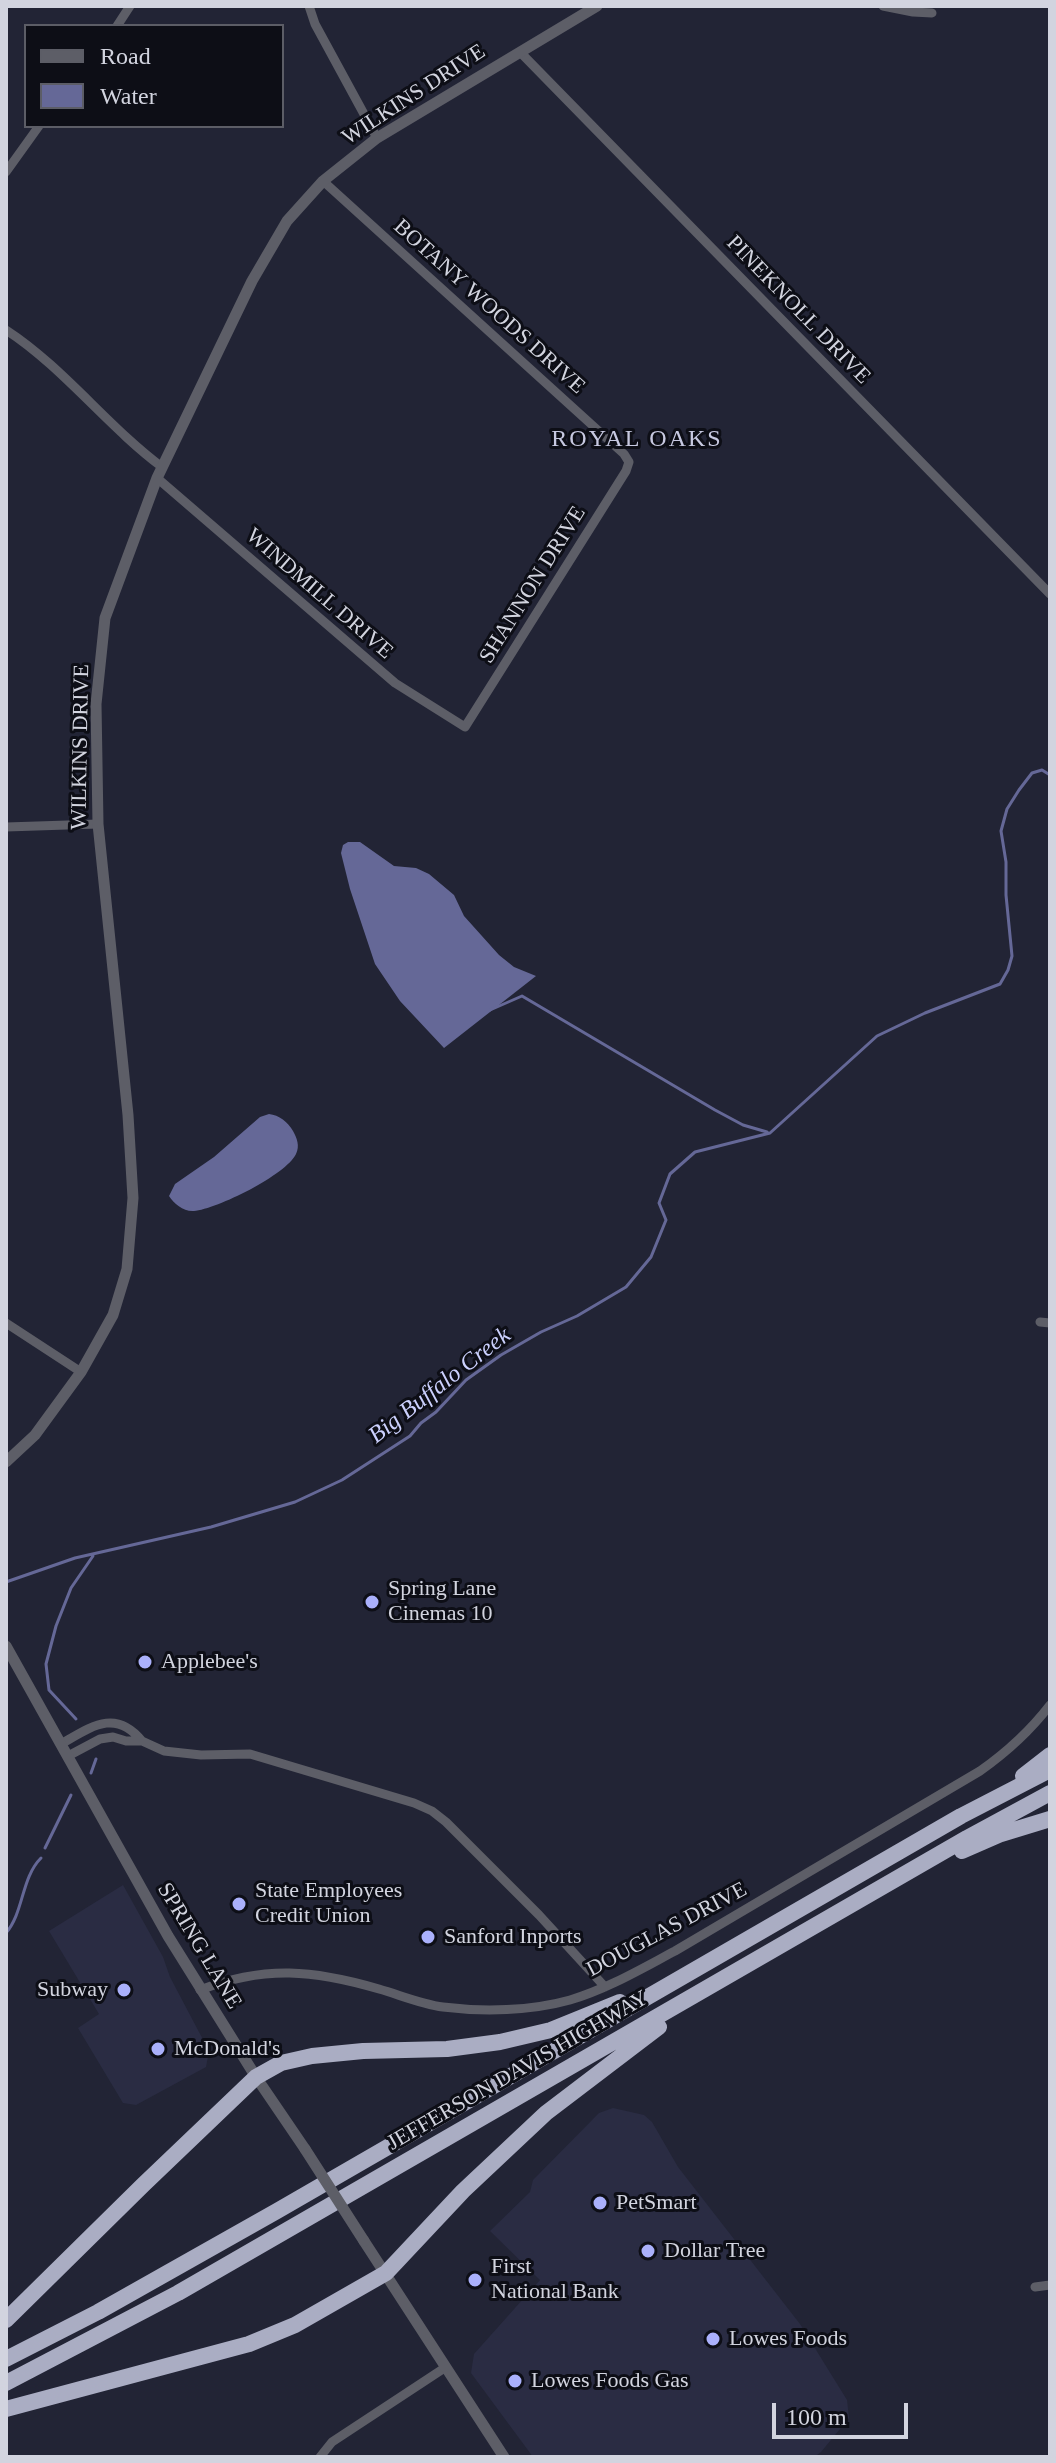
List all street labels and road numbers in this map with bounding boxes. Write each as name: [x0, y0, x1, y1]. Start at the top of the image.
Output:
street label: WILKINS DRIVE: [337, 39, 491, 151]
street label: BOTANY WOODS DRIVE: [388, 214, 590, 400]
street label: PINEKNOLL DRIVE: [720, 230, 876, 390]
street label: SHANNON DRIVE: [474, 502, 592, 668]
street label: WINDMILL DRIVE: [240, 523, 398, 665]
street label: WILKINS DRIVE: [66, 664, 96, 830]
street label: DOUGLAS DRIVE: [582, 1877, 752, 1983]
street label: SPRING LANE: [151, 1878, 247, 2014]
street label: JEFFERSON DAVIS HIGHWAY: [383, 1985, 653, 2157]

